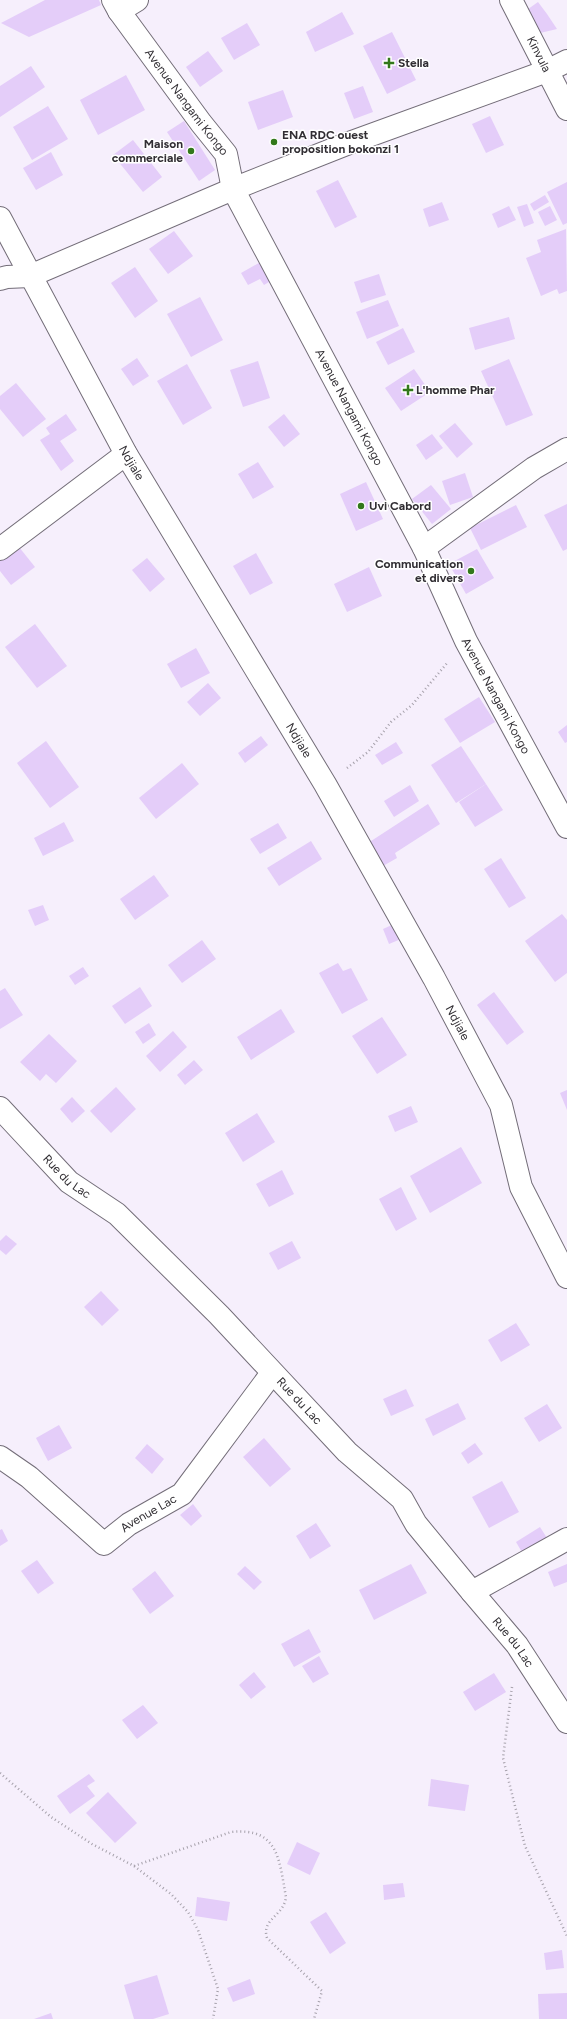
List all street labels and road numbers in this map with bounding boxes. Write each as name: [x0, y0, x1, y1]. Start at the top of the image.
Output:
street label: Kinvula: [524, 34, 554, 75]
street label: Avenue Nangami Kongo: [142, 46, 231, 158]
street label: Avenue Nangami Kongo: [312, 347, 386, 468]
street label: Ndjiale: [116, 443, 147, 483]
street label: Avenue Nangami Kongo: [459, 636, 533, 756]
street label: Ndjiale: [283, 721, 315, 761]
street label: Ndjiale: [443, 1003, 473, 1043]
street label: Rue du Lac: [40, 1152, 94, 1202]
street label: Rue du Lac: [274, 1374, 325, 1428]
street label: Avenue Lac: [118, 1491, 179, 1535]
street label: Rue du Lac: [490, 1614, 537, 1670]

